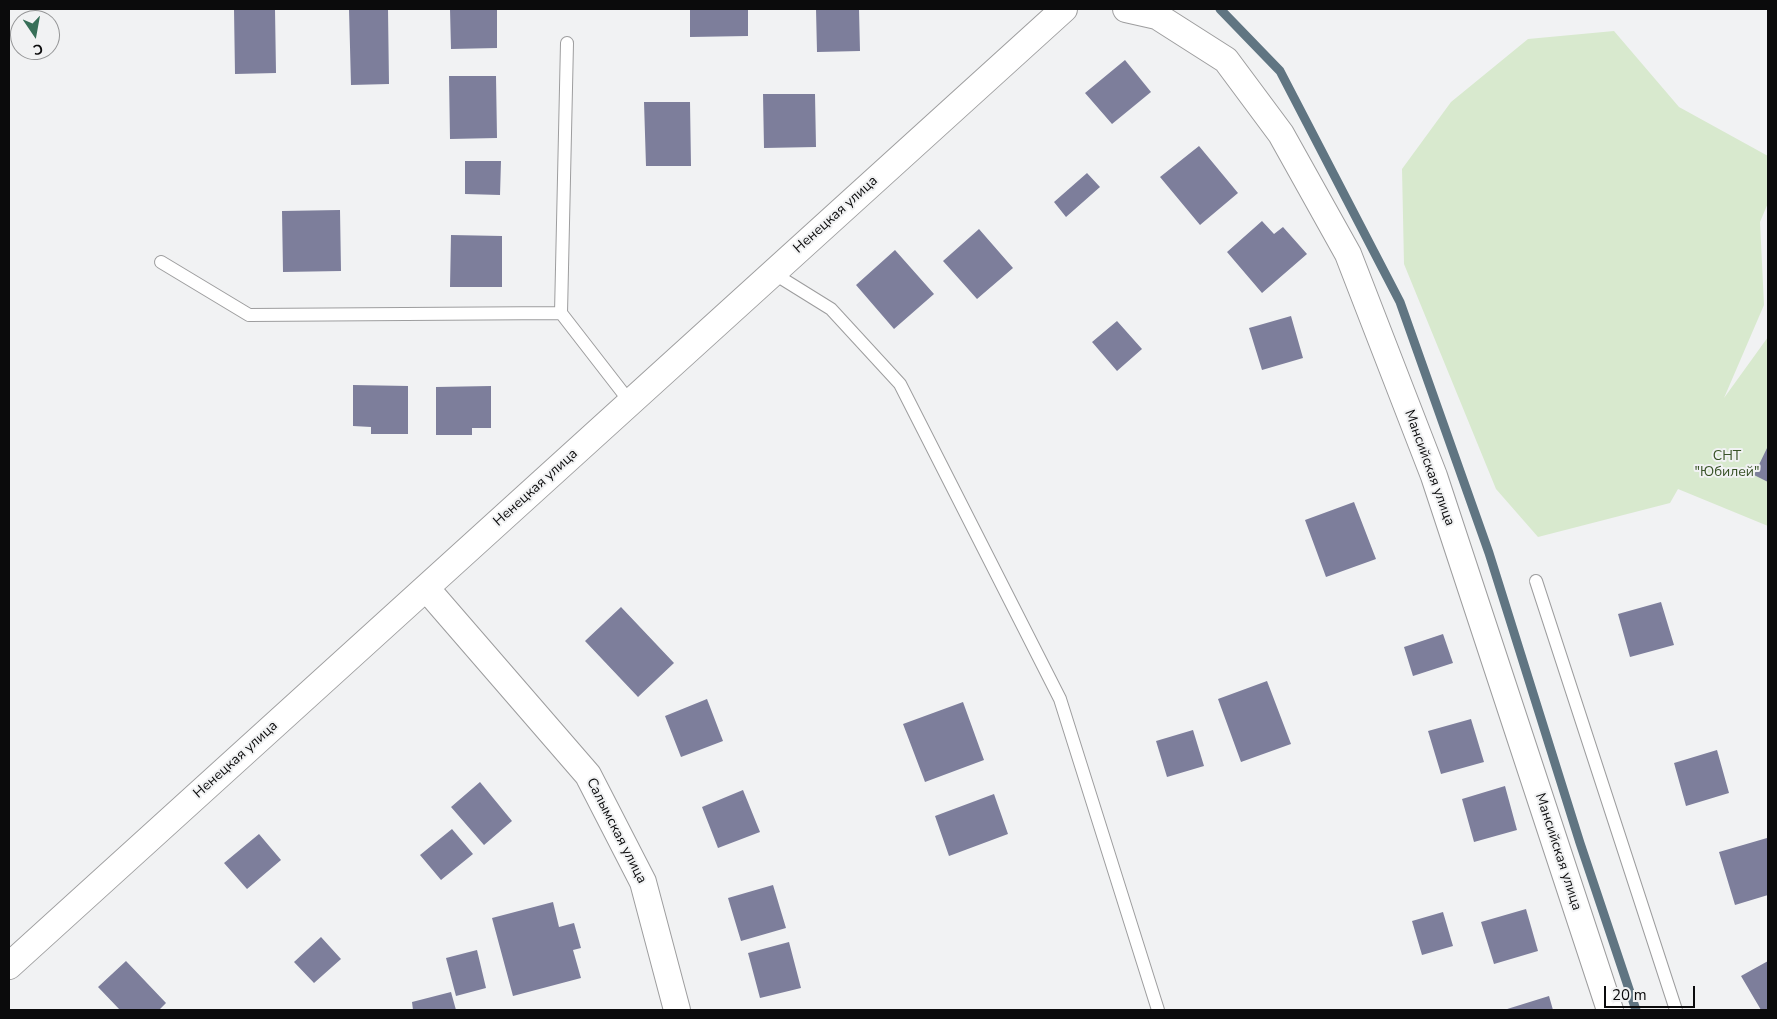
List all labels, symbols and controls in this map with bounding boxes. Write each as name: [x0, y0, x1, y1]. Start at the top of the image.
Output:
north arrow: [10, 10, 60, 60]
text: С: [31, 39, 45, 59]
street label: Ненецкая улица: [790, 173, 882, 257]
street label: Мансийская улица: [1400, 408, 1458, 528]
street label: Ненецкая улица: [490, 446, 582, 530]
park label: СНТ "Юбилей": [1694, 449, 1760, 482]
street label: Ненецкая улица: [190, 718, 282, 802]
street label: Салымская улица: [582, 775, 650, 887]
street label: Мансийская улица: [1531, 791, 1585, 913]
scale bar: [1607, 976, 1698, 1008]
text: 20 m: [1612, 985, 1647, 1005]

